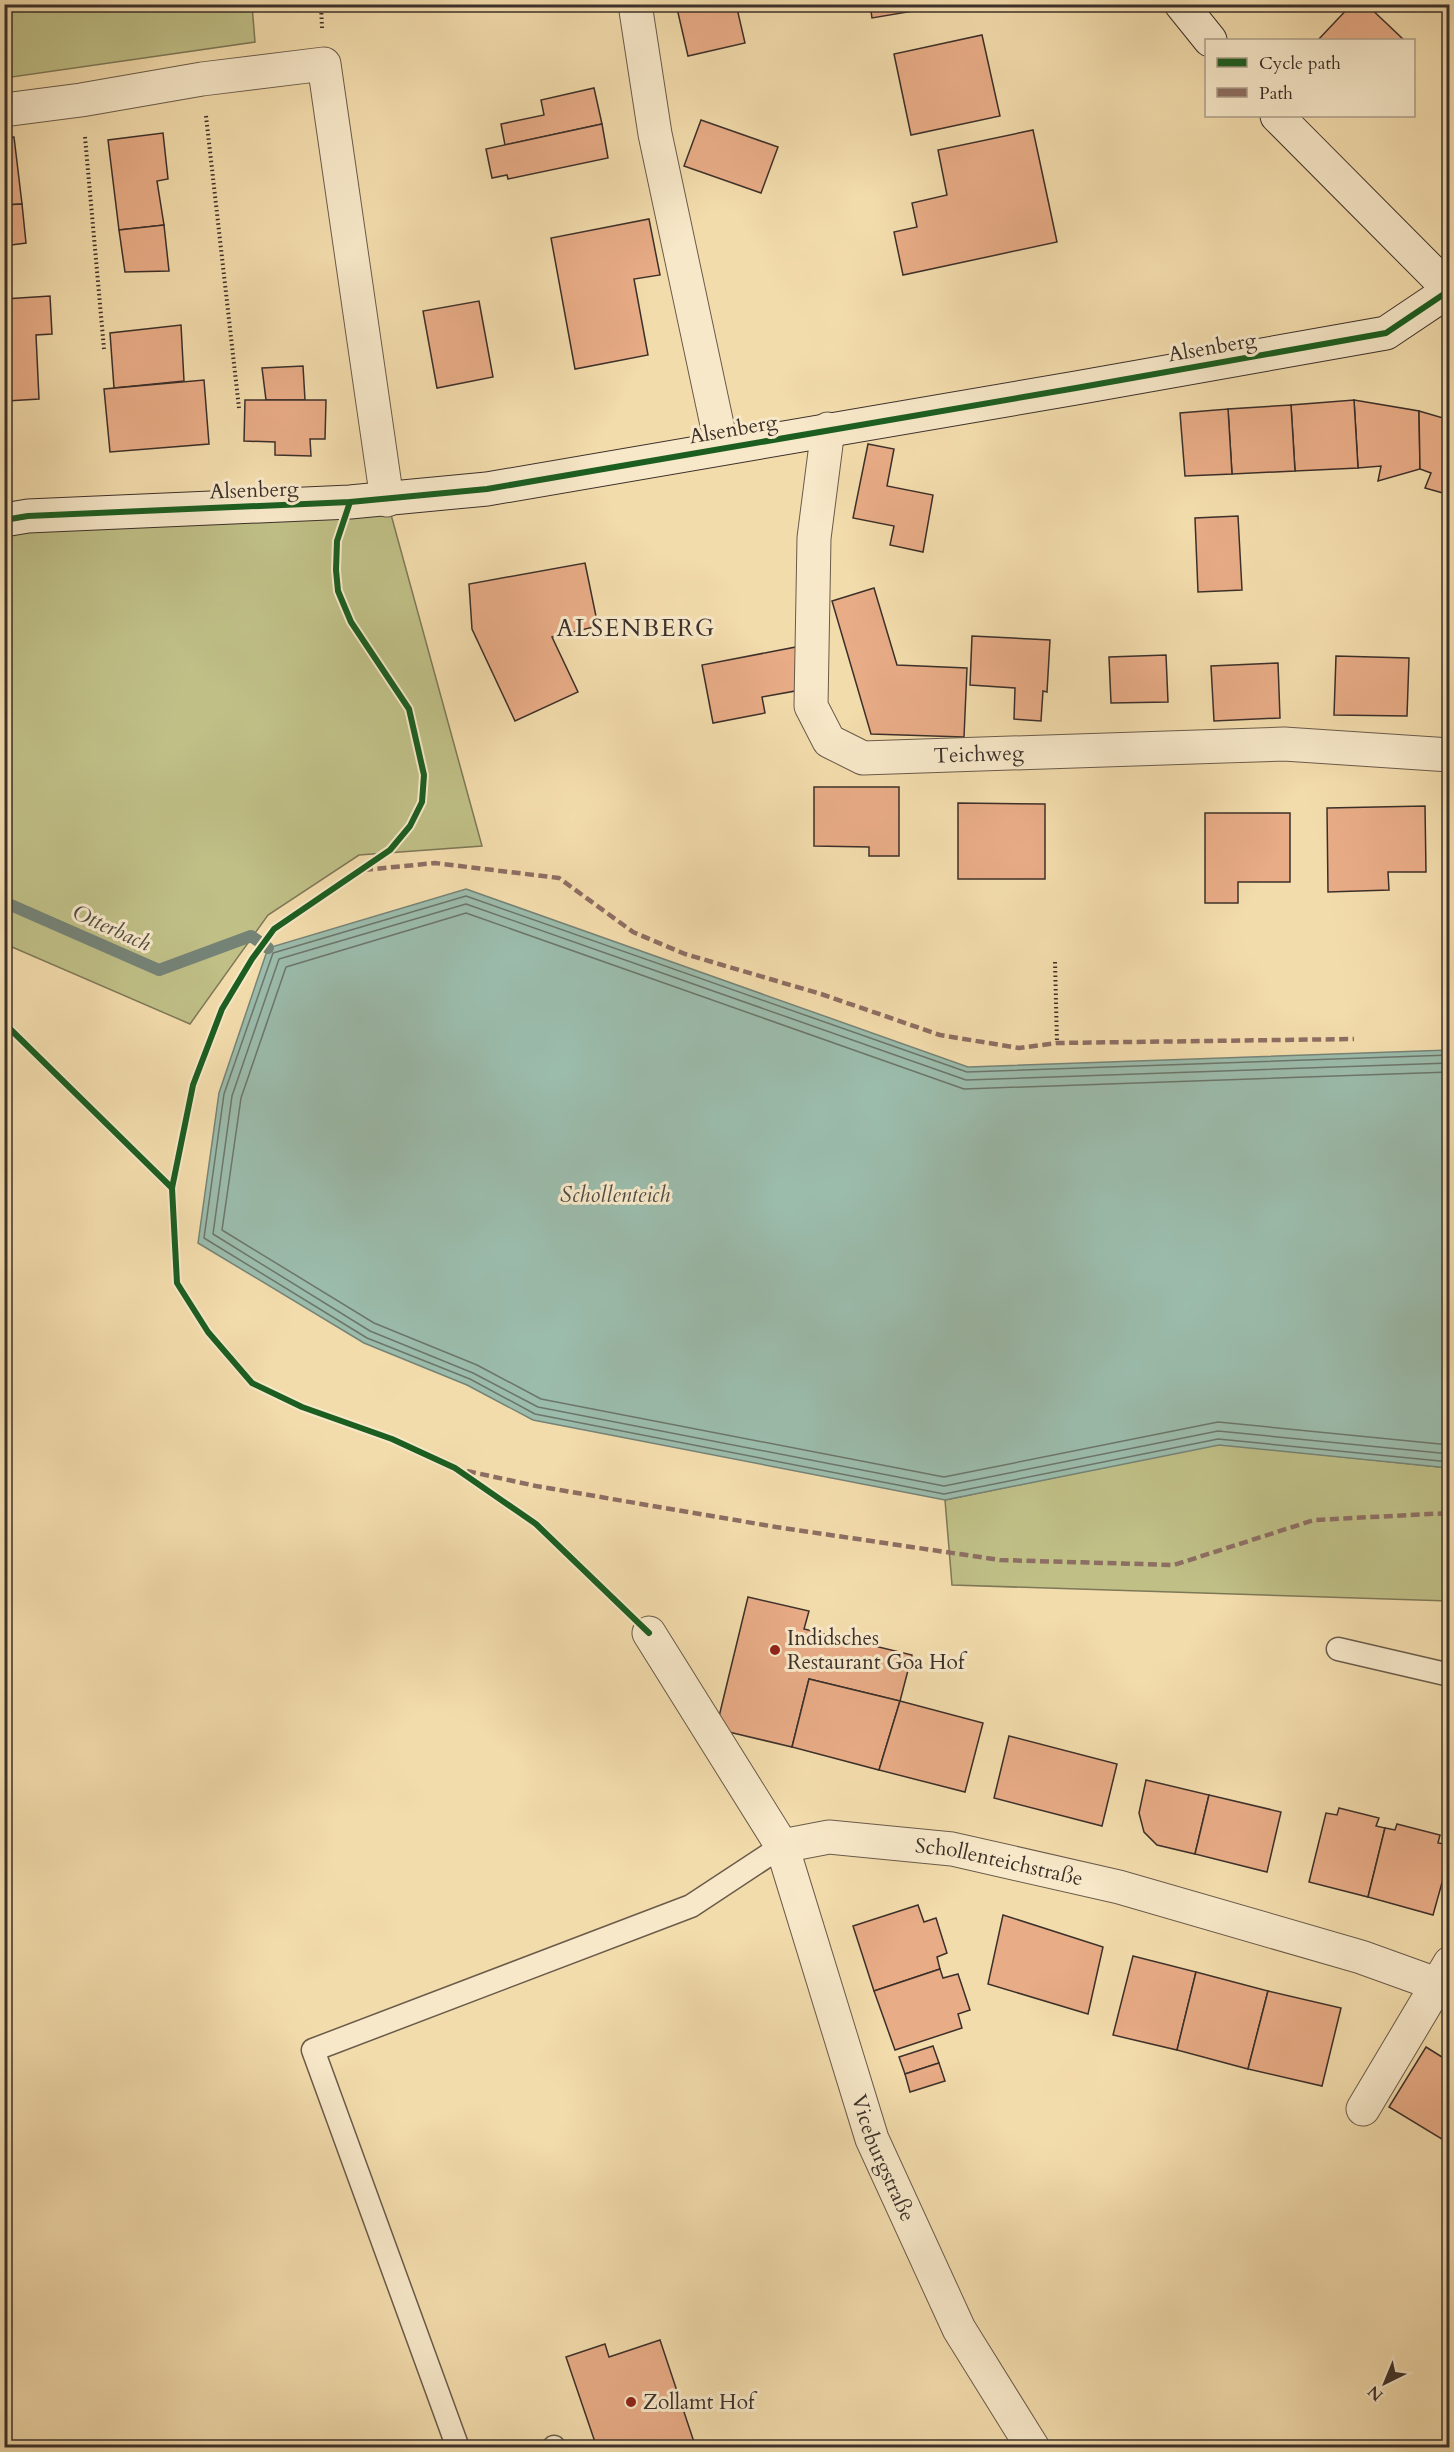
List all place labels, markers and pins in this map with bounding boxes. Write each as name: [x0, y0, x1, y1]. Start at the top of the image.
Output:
place label: Indidsches Restaurant Goa Hof: [787, 1624, 968, 1677]
marker: Indidsches Restaurant Goa Hof: [768, 1643, 782, 1657]
place label: Zollamt Hof: [643, 2388, 758, 2417]
marker: Zollamt Hof: [624, 2395, 638, 2409]

